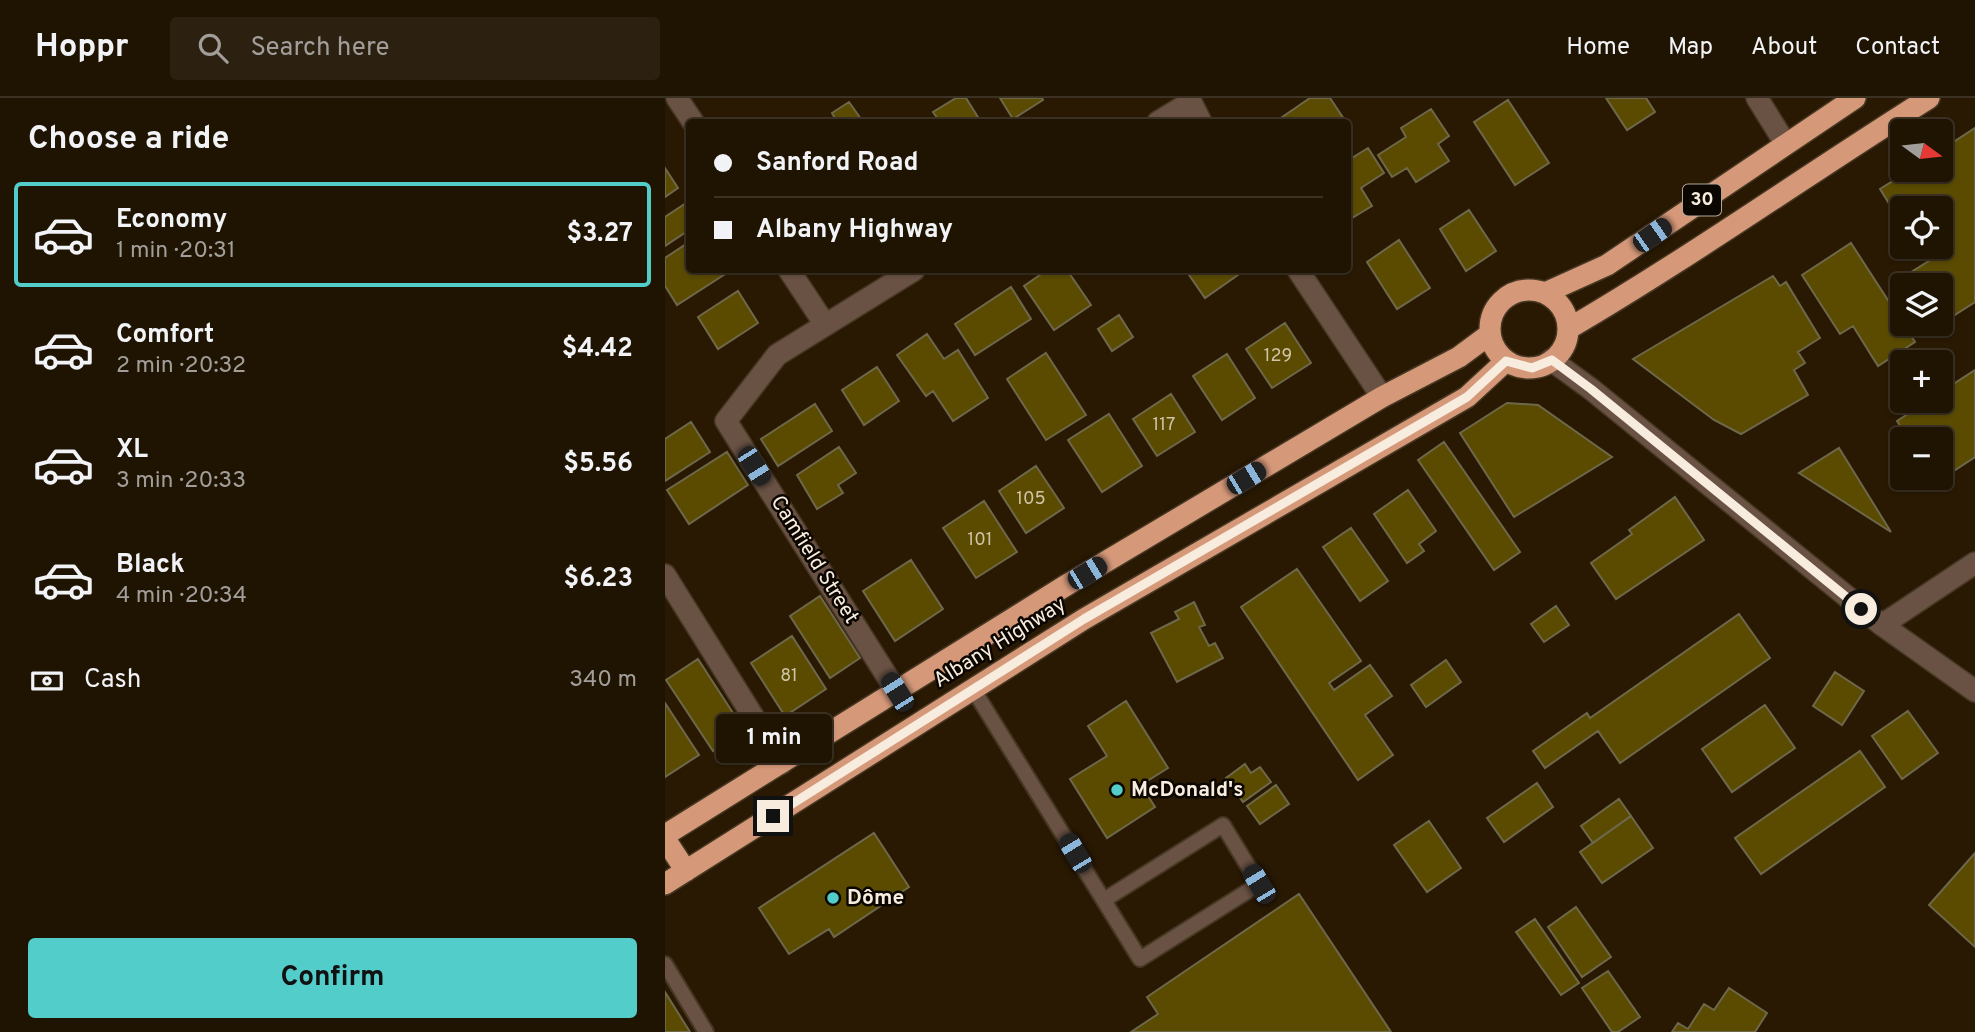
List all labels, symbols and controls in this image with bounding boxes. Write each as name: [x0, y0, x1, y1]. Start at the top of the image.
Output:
search box: [170, 17, 660, 80]
text: Hoppr: [35, 27, 128, 69]
icon: search: [194, 29, 232, 67]
text: Search here: [250, 32, 389, 65]
text: Home: [1566, 33, 1630, 63]
text: Map: [1668, 33, 1713, 63]
text: About: [1751, 33, 1817, 63]
text: Contact: [1855, 33, 1940, 63]
north arrow: [1890, 119, 1953, 182]
map controls: [1890, 119, 1953, 490]
text: Choose a ride: [28, 120, 229, 160]
text: Sanford Road: [756, 147, 919, 180]
road number: 30: [1683, 184, 1721, 216]
button: locate: [1890, 196, 1953, 259]
icon: car: [32, 203, 95, 266]
text: Economy: [116, 204, 227, 237]
text: Albany Highway: [756, 214, 953, 247]
car: [1629, 214, 1676, 256]
text: $3.27: [566, 218, 633, 251]
text: 1 min · 20:31: [116, 237, 235, 266]
button: layers: [1890, 273, 1953, 336]
icon: car: [32, 318, 95, 381]
text: Comfort: [116, 319, 214, 352]
text: $4.42: [562, 333, 633, 366]
house number: 129: [1264, 345, 1292, 368]
button: +: [1890, 350, 1953, 413]
text: 2 min · 20:32: [116, 352, 246, 381]
house number: 117: [1153, 414, 1175, 437]
button: −: [1890, 427, 1953, 490]
icon: car: [32, 433, 95, 496]
text: XL: [116, 434, 148, 467]
car: [734, 443, 775, 489]
text: $5.56: [563, 448, 633, 481]
car: [1223, 458, 1270, 498]
text: 3 min · 20:33: [116, 467, 246, 496]
house number: 105: [1016, 488, 1046, 511]
street label: Camfield Street: [764, 491, 864, 629]
house number: 101: [968, 529, 992, 552]
icon: car: [32, 548, 95, 611]
text: Black: [116, 549, 185, 582]
car: [1064, 553, 1111, 593]
text: $6.23: [564, 563, 633, 596]
text: 4 min · 20:34: [116, 582, 247, 611]
street label: Albany Highway: [929, 591, 1071, 695]
route start: [1845, 593, 1877, 625]
icon: cash: [28, 662, 66, 700]
text: Cash: [84, 664, 141, 697]
house number: 81: [780, 665, 798, 688]
text: 340 m: [569, 666, 637, 695]
car: [877, 669, 918, 715]
callout: 1 min: [715, 714, 831, 764]
text: 1 min: [746, 724, 802, 753]
place label: McDonald's: [1131, 777, 1244, 804]
marker: McDonald's: [1109, 782, 1125, 798]
route end: [757, 800, 789, 832]
car: [1056, 830, 1095, 876]
car: [1240, 861, 1279, 907]
place label: Dôme: [847, 885, 904, 912]
marker: Dôme: [825, 890, 841, 906]
button: Confirm: [28, 938, 637, 1018]

